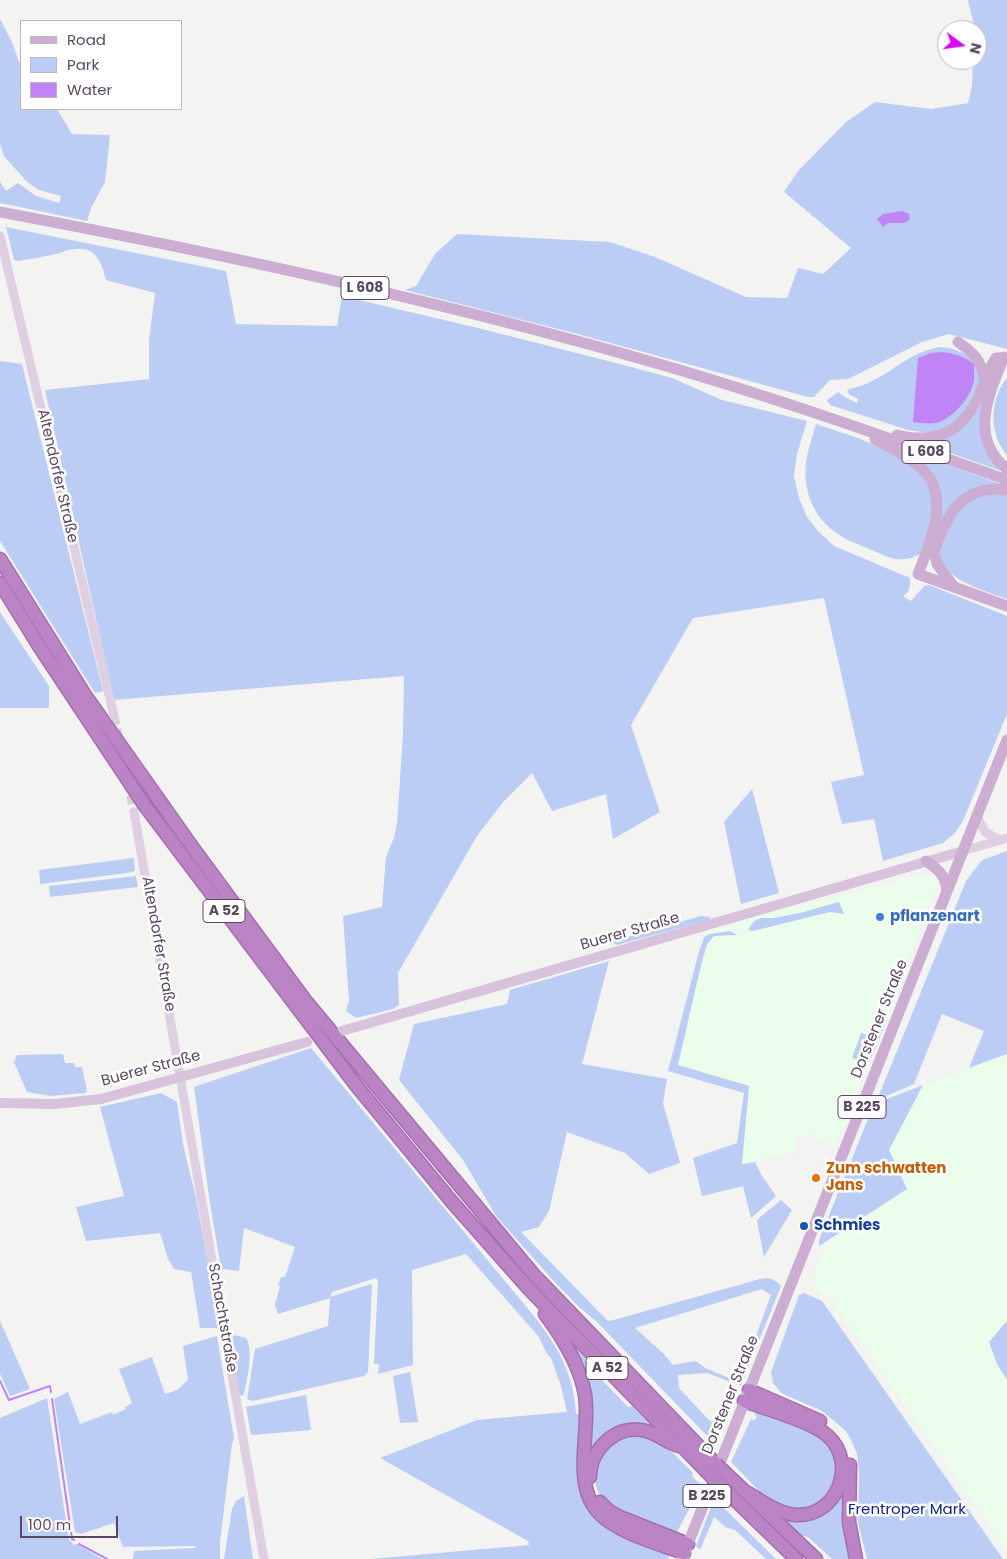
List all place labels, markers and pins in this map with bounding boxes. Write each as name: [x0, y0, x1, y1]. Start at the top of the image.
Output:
place label: pflanzenart: [890, 908, 980, 926]
marker: pflanzenart: [874, 911, 886, 923]
place label: Zum schwatten Jans: [826, 1160, 946, 1195]
marker: Zum schwatten Jans: [810, 1172, 822, 1184]
place label: Schmies: [814, 1217, 880, 1235]
marker: Schmies: [798, 1220, 810, 1232]

